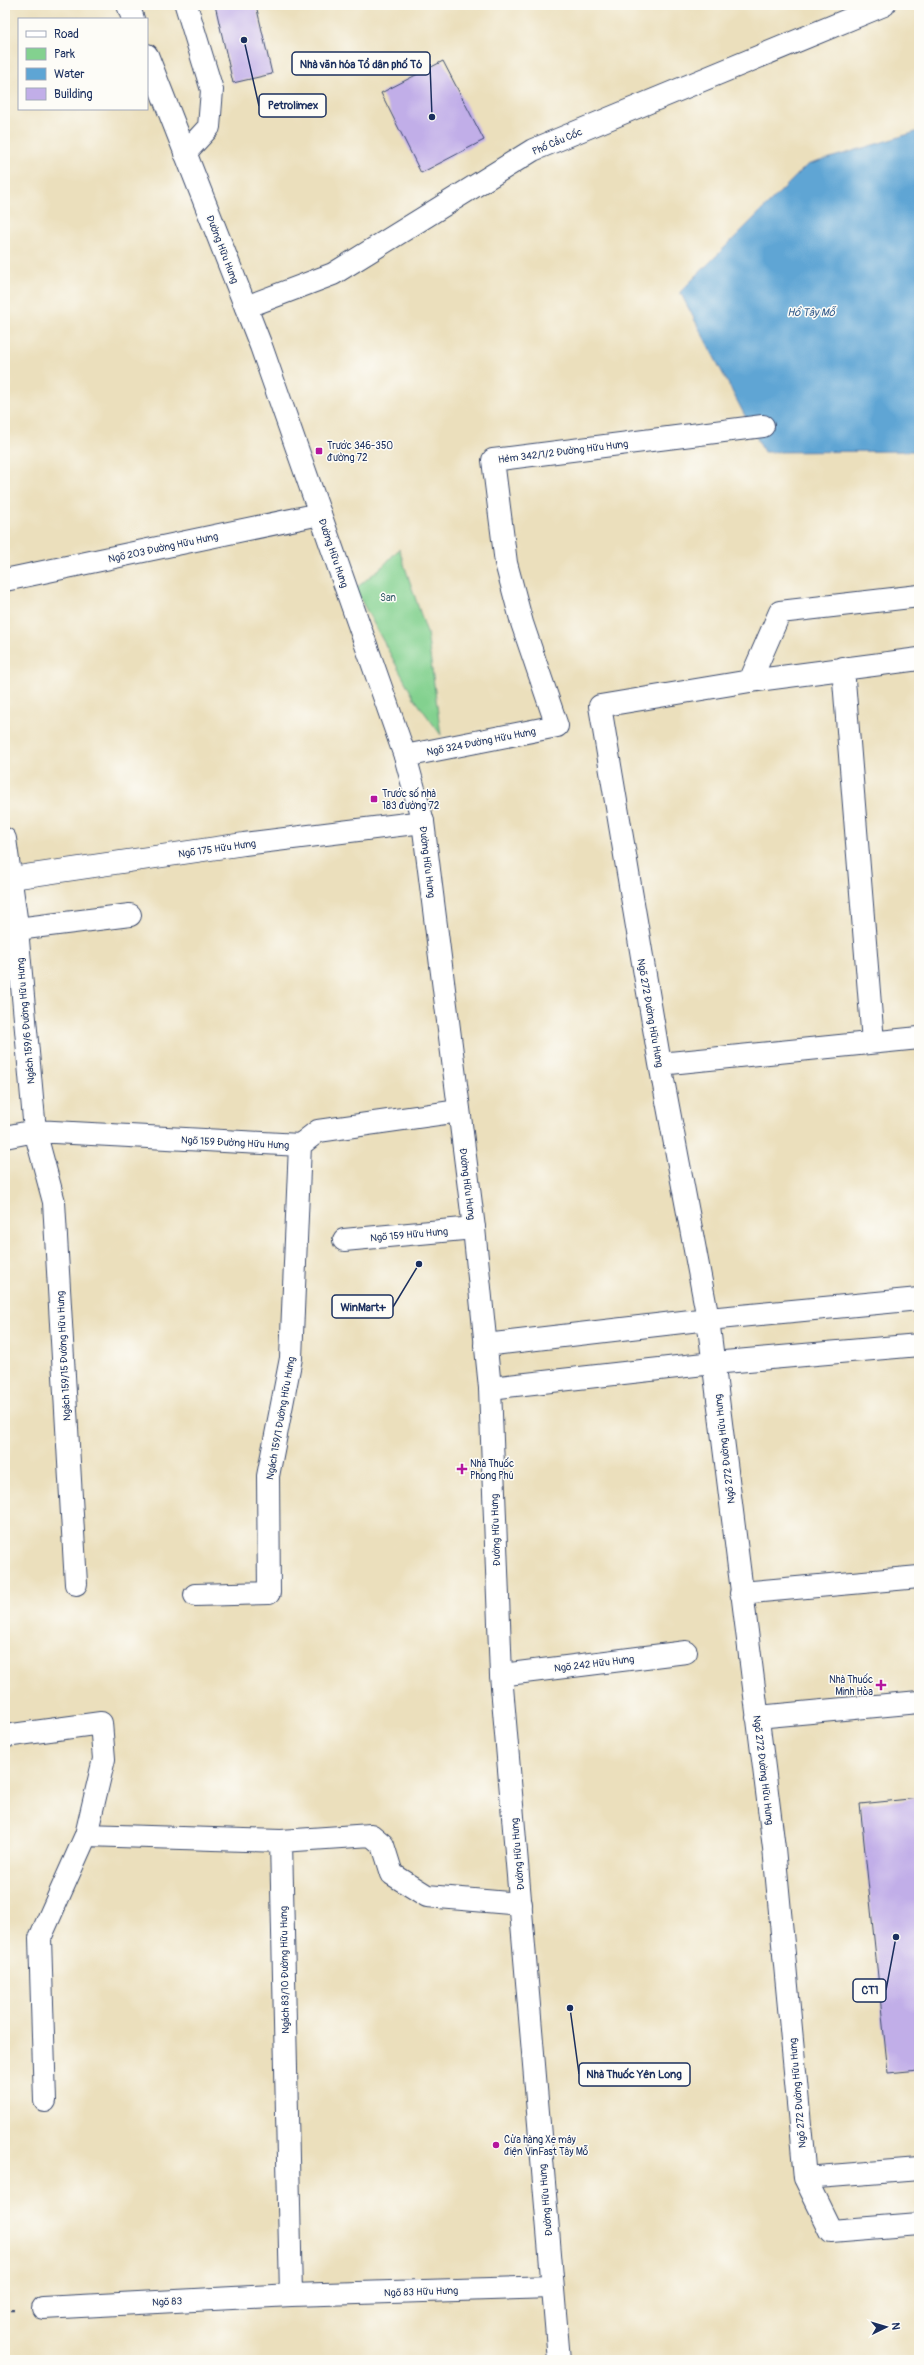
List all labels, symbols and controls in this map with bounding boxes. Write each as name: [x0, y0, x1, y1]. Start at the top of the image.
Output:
legend: [18, 18, 148, 110]
text: Road: [54, 27, 79, 42]
text: Park: [54, 47, 75, 62]
callout: Nhà văn hóa Tổ dân phố Tó: [292, 52, 430, 75]
text: Nhà văn hóa Tổ dân phố Tó: [300, 57, 422, 71]
text: Water: [54, 67, 85, 82]
text: Building: [54, 87, 93, 102]
callout: Petrolimex: [259, 94, 326, 117]
text: Petrolimex: [268, 99, 319, 112]
street label: Phố Cầu Cốc: [530, 124, 584, 158]
street label: Đường Hữu Hưng: [204, 213, 241, 285]
water label: Hồ Tây Mỗ: [787, 305, 837, 319]
street label: Hẻm 342/1/2 Đường Hữu Hưng: [497, 438, 629, 466]
place label: Trước 346-350 đường 72: [327, 440, 393, 464]
marker: Trước 346-350 đường 72: [314, 446, 324, 456]
street label: Đường Hữu Hưng: [316, 517, 350, 589]
street label: Ngõ 203 Đường Hữu Hưng: [107, 530, 219, 565]
park label: San: [380, 592, 396, 604]
street label: Ngõ 324 Đường Hữu Hưng: [426, 726, 537, 758]
place label: Trước số nhà 183 đường 72: [382, 787, 440, 812]
marker: Trước số nhà 183 đường 72: [369, 794, 379, 804]
street label: Đường Hữu Hưng: [417, 826, 437, 899]
street label: Ngõ 175 Hữu Hưng: [178, 838, 257, 860]
street label: Ngách 159/6 Đường Hữu Hưng: [14, 957, 37, 1085]
street label: Ngõ 272 Đường Hữu Hưng: [635, 958, 666, 1069]
street label: Ngõ 159 Đường Hữu Hưng: [181, 1134, 289, 1152]
street label: Đường Hữu Hưng: [457, 1148, 477, 1221]
street label: Ngõ 159 Hữu Hưng: [370, 1226, 448, 1244]
street label: Ngách 159/15 Đường Hữu Hưng: [55, 1291, 73, 1421]
callout: WinMart+: [332, 1295, 393, 1318]
text: WinMart+: [340, 1301, 386, 1314]
street label: Ngách 159/1 Đường Hữu Hưng: [264, 1356, 298, 1481]
street label: Ngõ 272 Đường Hữu Hưng: [712, 1393, 738, 1504]
place label: Nhà Thuốc Phong Phú: [470, 1457, 514, 1482]
marker: Nhà Thuốc Phong Phú: [457, 1464, 467, 1474]
street label: Đường Hữu Hưng: [489, 1494, 503, 1566]
street label: Ngõ 242 Hữu Hưng: [553, 1653, 635, 1675]
place label: Nhà Thuốc Minh Hòa: [829, 1673, 873, 1698]
marker: Nhà Thuốc Minh Hòa: [876, 1680, 886, 1690]
street label: Ngõ 272 Đường Hữu Hưng: [750, 1715, 776, 1826]
street label: Đường Hữu Hưng: [509, 1817, 527, 1890]
street label: Ngách 83/10 Đường Hữu Hưng: [278, 1906, 292, 2034]
callout: CT1: [853, 1979, 886, 2002]
text: CT1: [861, 1984, 879, 1997]
street label: Ngõ 272 Đường Hữu Hưng: [787, 2037, 809, 2148]
callout: Nhà Thuốc Yên Long: [579, 2063, 690, 2086]
text: Nhà Thuốc Yên Long: [586, 2067, 682, 2081]
place label: Cửa hàng Xe máy điện VinFast Tây Mỗ: [504, 2134, 589, 2158]
marker: Cửa hàng Xe máy điện VinFast Tây Mỗ: [491, 2140, 501, 2150]
street label: Đường Hữu Hưng: [537, 2163, 555, 2236]
street label: Ngõ 83 Hữu Hưng: [384, 2285, 458, 2299]
street label: Ngõ 83: [152, 2295, 183, 2309]
north arrow: [866, 2307, 906, 2347]
text: N: [889, 2322, 902, 2331]

